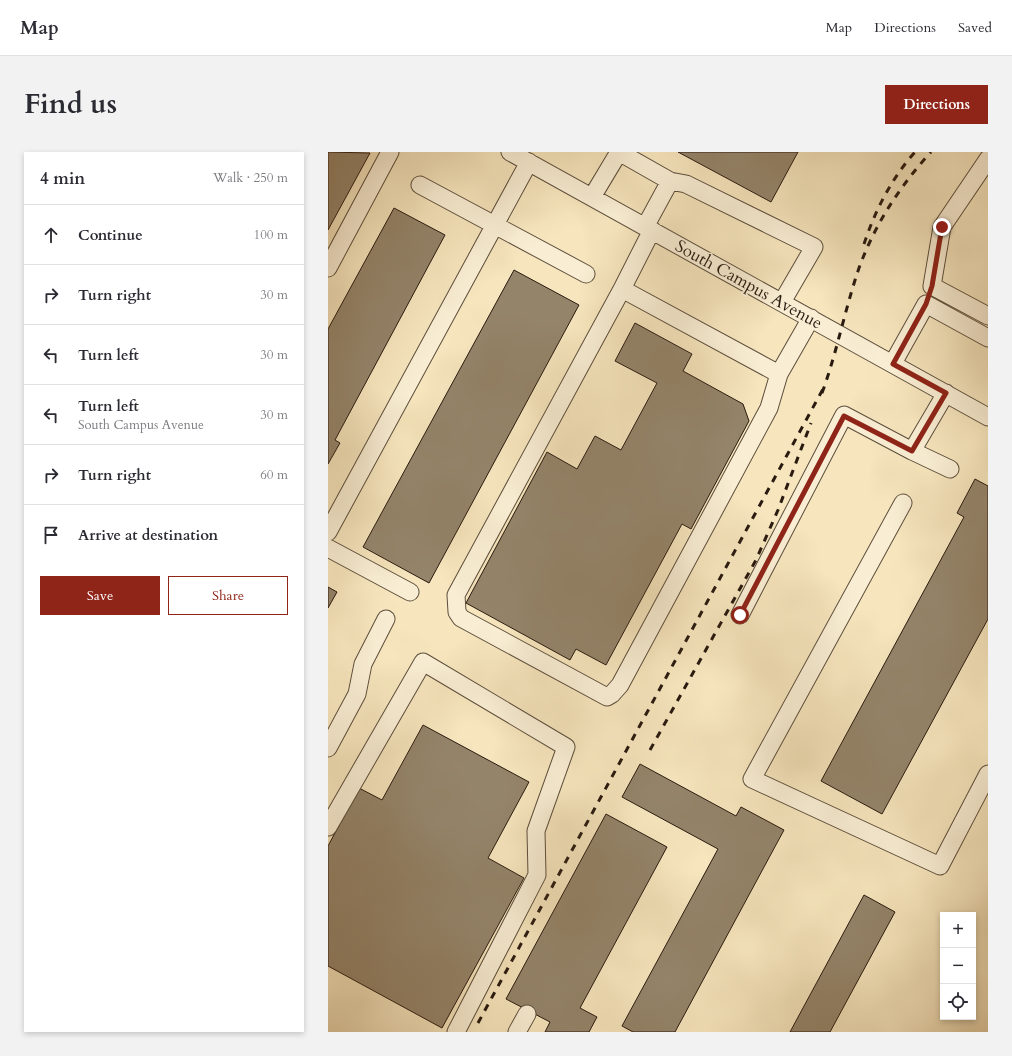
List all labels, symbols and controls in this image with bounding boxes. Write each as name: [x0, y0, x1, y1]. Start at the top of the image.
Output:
text: Map: [20, 15, 59, 41]
text: Map: [826, 18, 852, 37]
text: Directions: [874, 18, 936, 37]
text: Saved: [958, 18, 992, 37]
text: Find us: [24, 85, 117, 123]
button: Directions: [885, 85, 988, 124]
text: 4 min: [40, 167, 85, 190]
text: Walk · 250 m: [213, 169, 288, 187]
route end: [933, 218, 951, 236]
icon: ahead: [40, 224, 62, 246]
text: Continue: [78, 225, 143, 245]
text: 100 m: [254, 226, 288, 244]
street label: South Campus Avenue: [671, 234, 826, 334]
icon: right: [40, 284, 62, 306]
text: Turn right: [78, 285, 151, 305]
text: 30 m: [260, 286, 288, 304]
icon: left: [40, 344, 62, 366]
text: Turn left: [78, 345, 139, 365]
text: 30 m: [260, 346, 288, 364]
text: Turn left: [78, 396, 139, 416]
icon: left: [40, 404, 62, 426]
text: 30 m: [260, 406, 288, 424]
text: South Campus Avenue: [78, 416, 204, 434]
icon: right: [40, 464, 62, 486]
text: Turn right: [78, 465, 151, 485]
text: 60 m: [260, 466, 288, 484]
icon: arrive: [40, 524, 62, 546]
text: Arrive at destination: [78, 525, 218, 545]
button: Save: [40, 576, 160, 615]
button: Share: [168, 576, 288, 615]
route start: [731, 606, 749, 624]
map controls: [940, 912, 976, 1020]
button: +: [940, 912, 976, 948]
button: −: [940, 948, 976, 984]
button: locate: [940, 984, 976, 1020]

